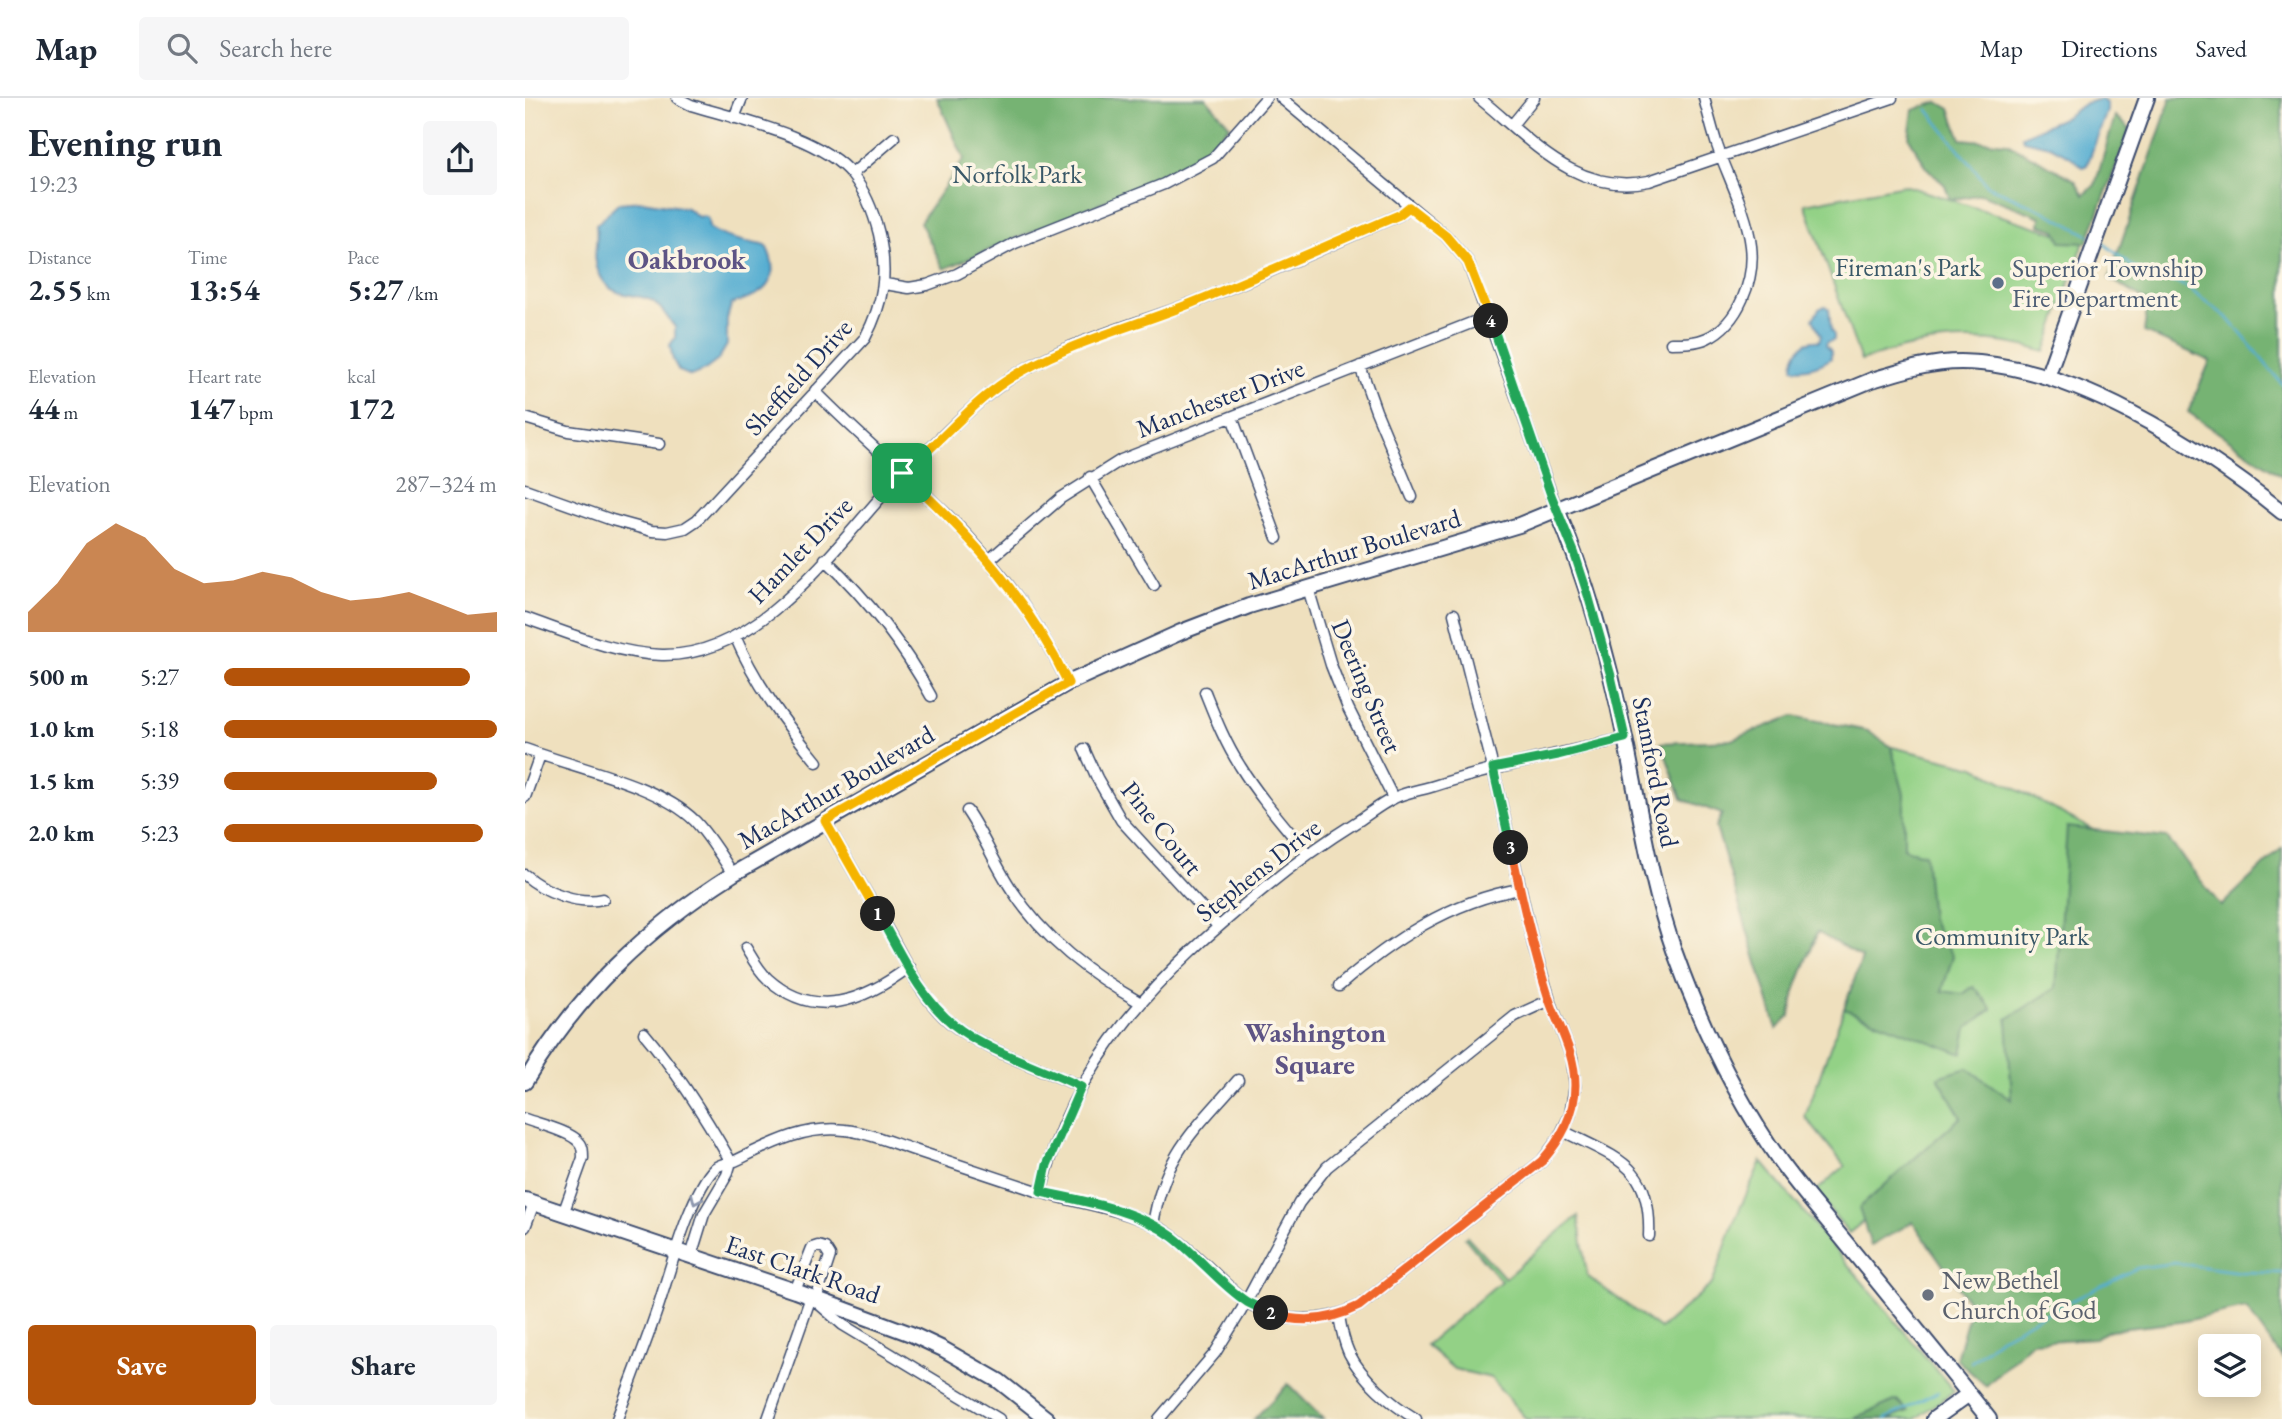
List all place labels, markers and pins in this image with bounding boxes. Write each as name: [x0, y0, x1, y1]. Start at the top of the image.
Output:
place label: Superior Township Fire Department: [2012, 251, 2204, 315]
marker: Superior Township Fire Department: [1990, 275, 2006, 291]
pin: 4: [1473, 304, 1509, 339]
pin: [872, 443, 932, 503]
pin: 3: [1493, 830, 1529, 866]
pin: 1: [861, 896, 895, 932]
place label: New Bethel Church of God: [1942, 1263, 2098, 1327]
marker: New Bethel Church of God: [1920, 1287, 1936, 1303]
pin: 2: [1253, 1296, 1289, 1330]

